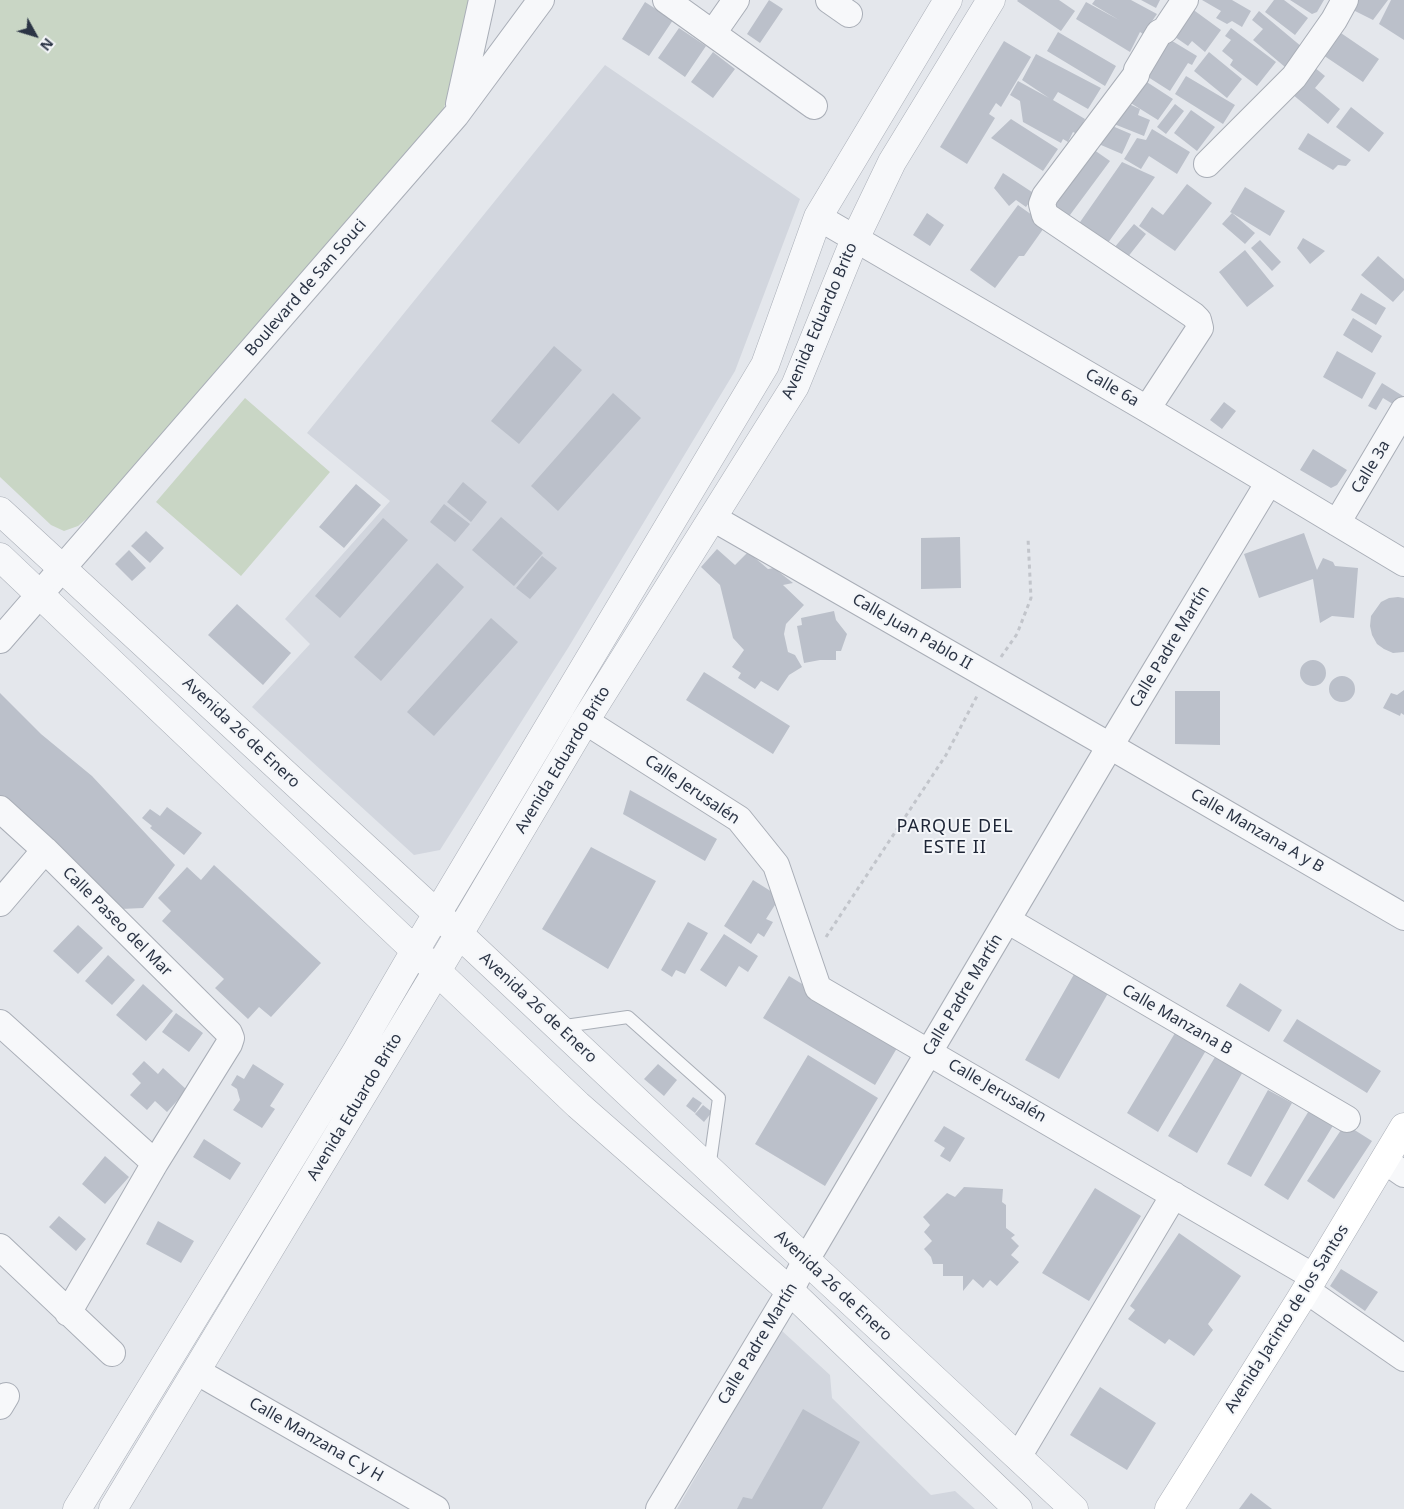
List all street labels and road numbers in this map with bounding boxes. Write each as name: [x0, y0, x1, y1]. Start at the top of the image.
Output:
street label: Boulevard de San Souci: [241, 216, 371, 360]
street label: Avenida Eduardo Brito: [778, 240, 862, 402]
street label: Calle 6a: [1082, 365, 1142, 411]
street label: Calle 3a: [1348, 437, 1394, 497]
street label: Calle Padre Martín: [1126, 583, 1214, 711]
street label: Calle Juan Pablo II: [849, 590, 975, 674]
street label: Avenida 26 de Enero: [178, 674, 304, 792]
street label: Avenida Eduardo Brito: [511, 683, 615, 837]
street label: Calle Jerusalén: [641, 751, 743, 829]
street label: Calle Manzana A y B: [1187, 785, 1327, 877]
street label: Calle Paseo del Mar: [58, 863, 176, 981]
street label: Calle Padre Martín: [919, 931, 1007, 1059]
street label: Avenida 26 de Enero: [475, 949, 601, 1067]
street label: Calle Manzana B: [1119, 981, 1235, 1059]
street label: Avenida Eduardo Brito: [303, 1030, 407, 1184]
street label: Calle Jerusalén: [945, 1055, 1049, 1127]
street label: Avenida Jacinto de los Santos: [1221, 1221, 1353, 1417]
street label: Avenida 26 de Enero: [770, 1227, 896, 1345]
street label: Calle Padre Martín: [714, 1280, 802, 1408]
street label: Calle Manzana C y H: [245, 1394, 387, 1486]

